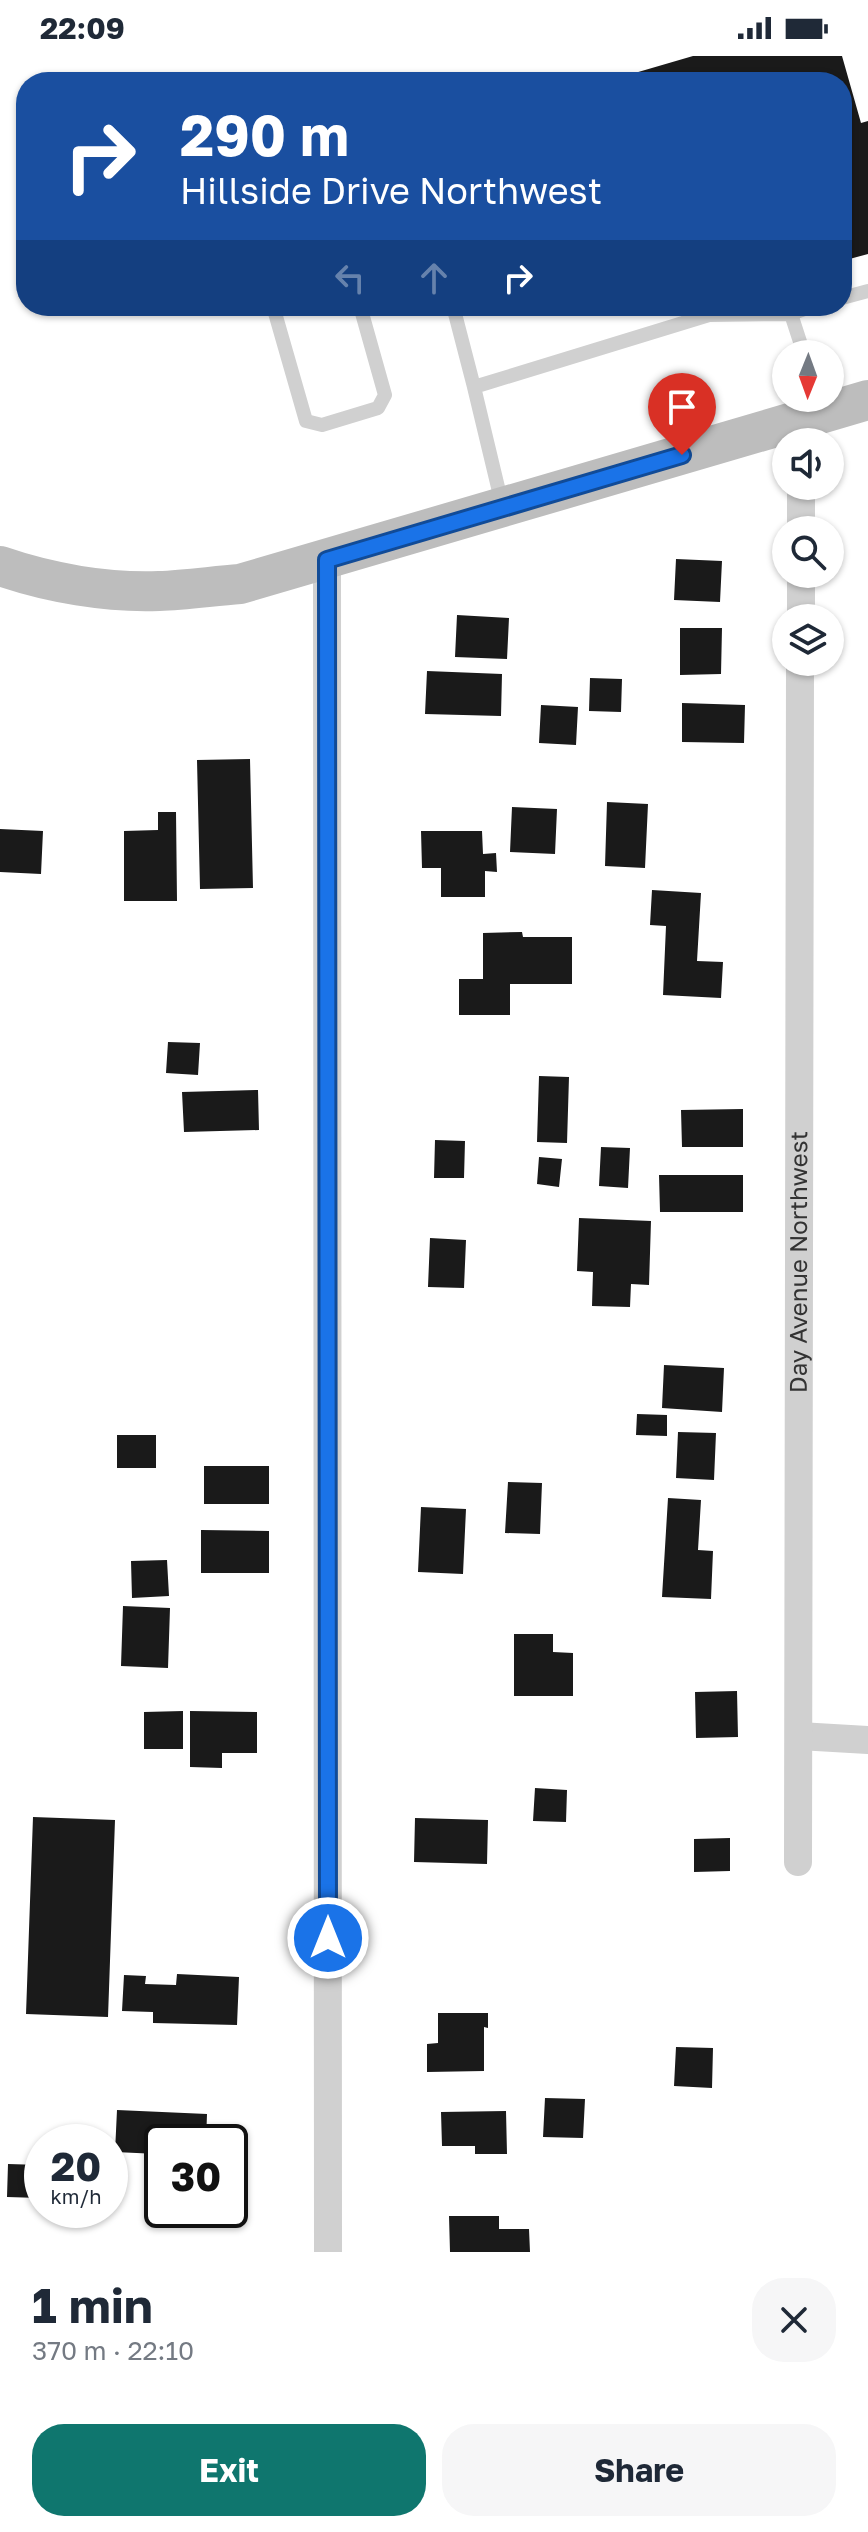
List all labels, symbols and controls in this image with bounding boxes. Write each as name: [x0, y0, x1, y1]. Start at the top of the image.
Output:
text: 22:09: [40, 10, 125, 46]
text: 290 m: [180, 101, 349, 168]
icon: right: [48, 104, 152, 208]
text: Hillside Drive Northwest: [180, 169, 602, 212]
icon: left: [328, 256, 372, 300]
icon: ahead: [412, 256, 456, 300]
icon: right: [496, 256, 540, 300]
north arrow: [772, 340, 844, 412]
map controls: [772, 340, 844, 676]
pin: [648, 373, 716, 455]
icon: arrive: [660, 385, 704, 429]
button: sound: [772, 428, 844, 500]
button: search: [772, 516, 844, 588]
button: layers: [772, 604, 844, 676]
street label: Day Avenue Northwest: [783, 1131, 812, 1393]
position arrow: [286, 1896, 370, 1980]
speed limit sign: 30: [144, 2124, 248, 2228]
text: 20: [51, 2142, 101, 2190]
text: km/h: [51, 2184, 101, 2208]
text: 1 min: [32, 2276, 153, 2334]
button: close: [752, 2278, 836, 2362]
text: 370 m · 22:10: [32, 2335, 194, 2366]
button: Exit: [32, 2424, 426, 2516]
button: Share: [442, 2424, 836, 2516]

